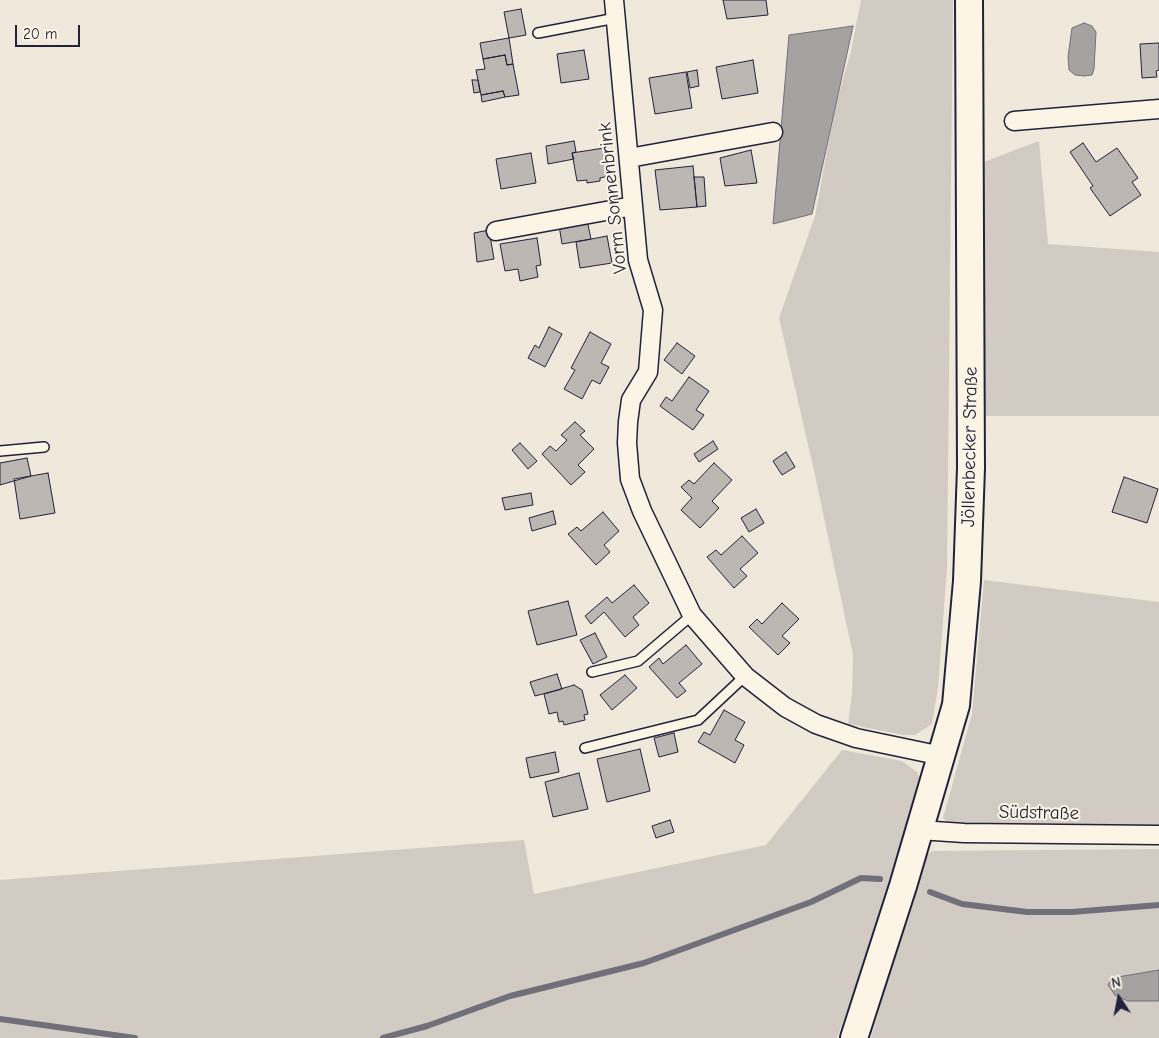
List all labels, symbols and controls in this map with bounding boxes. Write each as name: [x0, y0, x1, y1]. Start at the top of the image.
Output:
scale bar: [18, 15, 82, 47]
text: 20 m: [23, 25, 57, 43]
street label: Vorm Sonnenbrink: [594, 121, 632, 275]
street label: Jöllenbecker Straße: [957, 367, 983, 527]
street label: Südstraße: [999, 801, 1079, 825]
north arrow: [1094, 973, 1144, 1023]
text: N: [1110, 974, 1122, 992]

